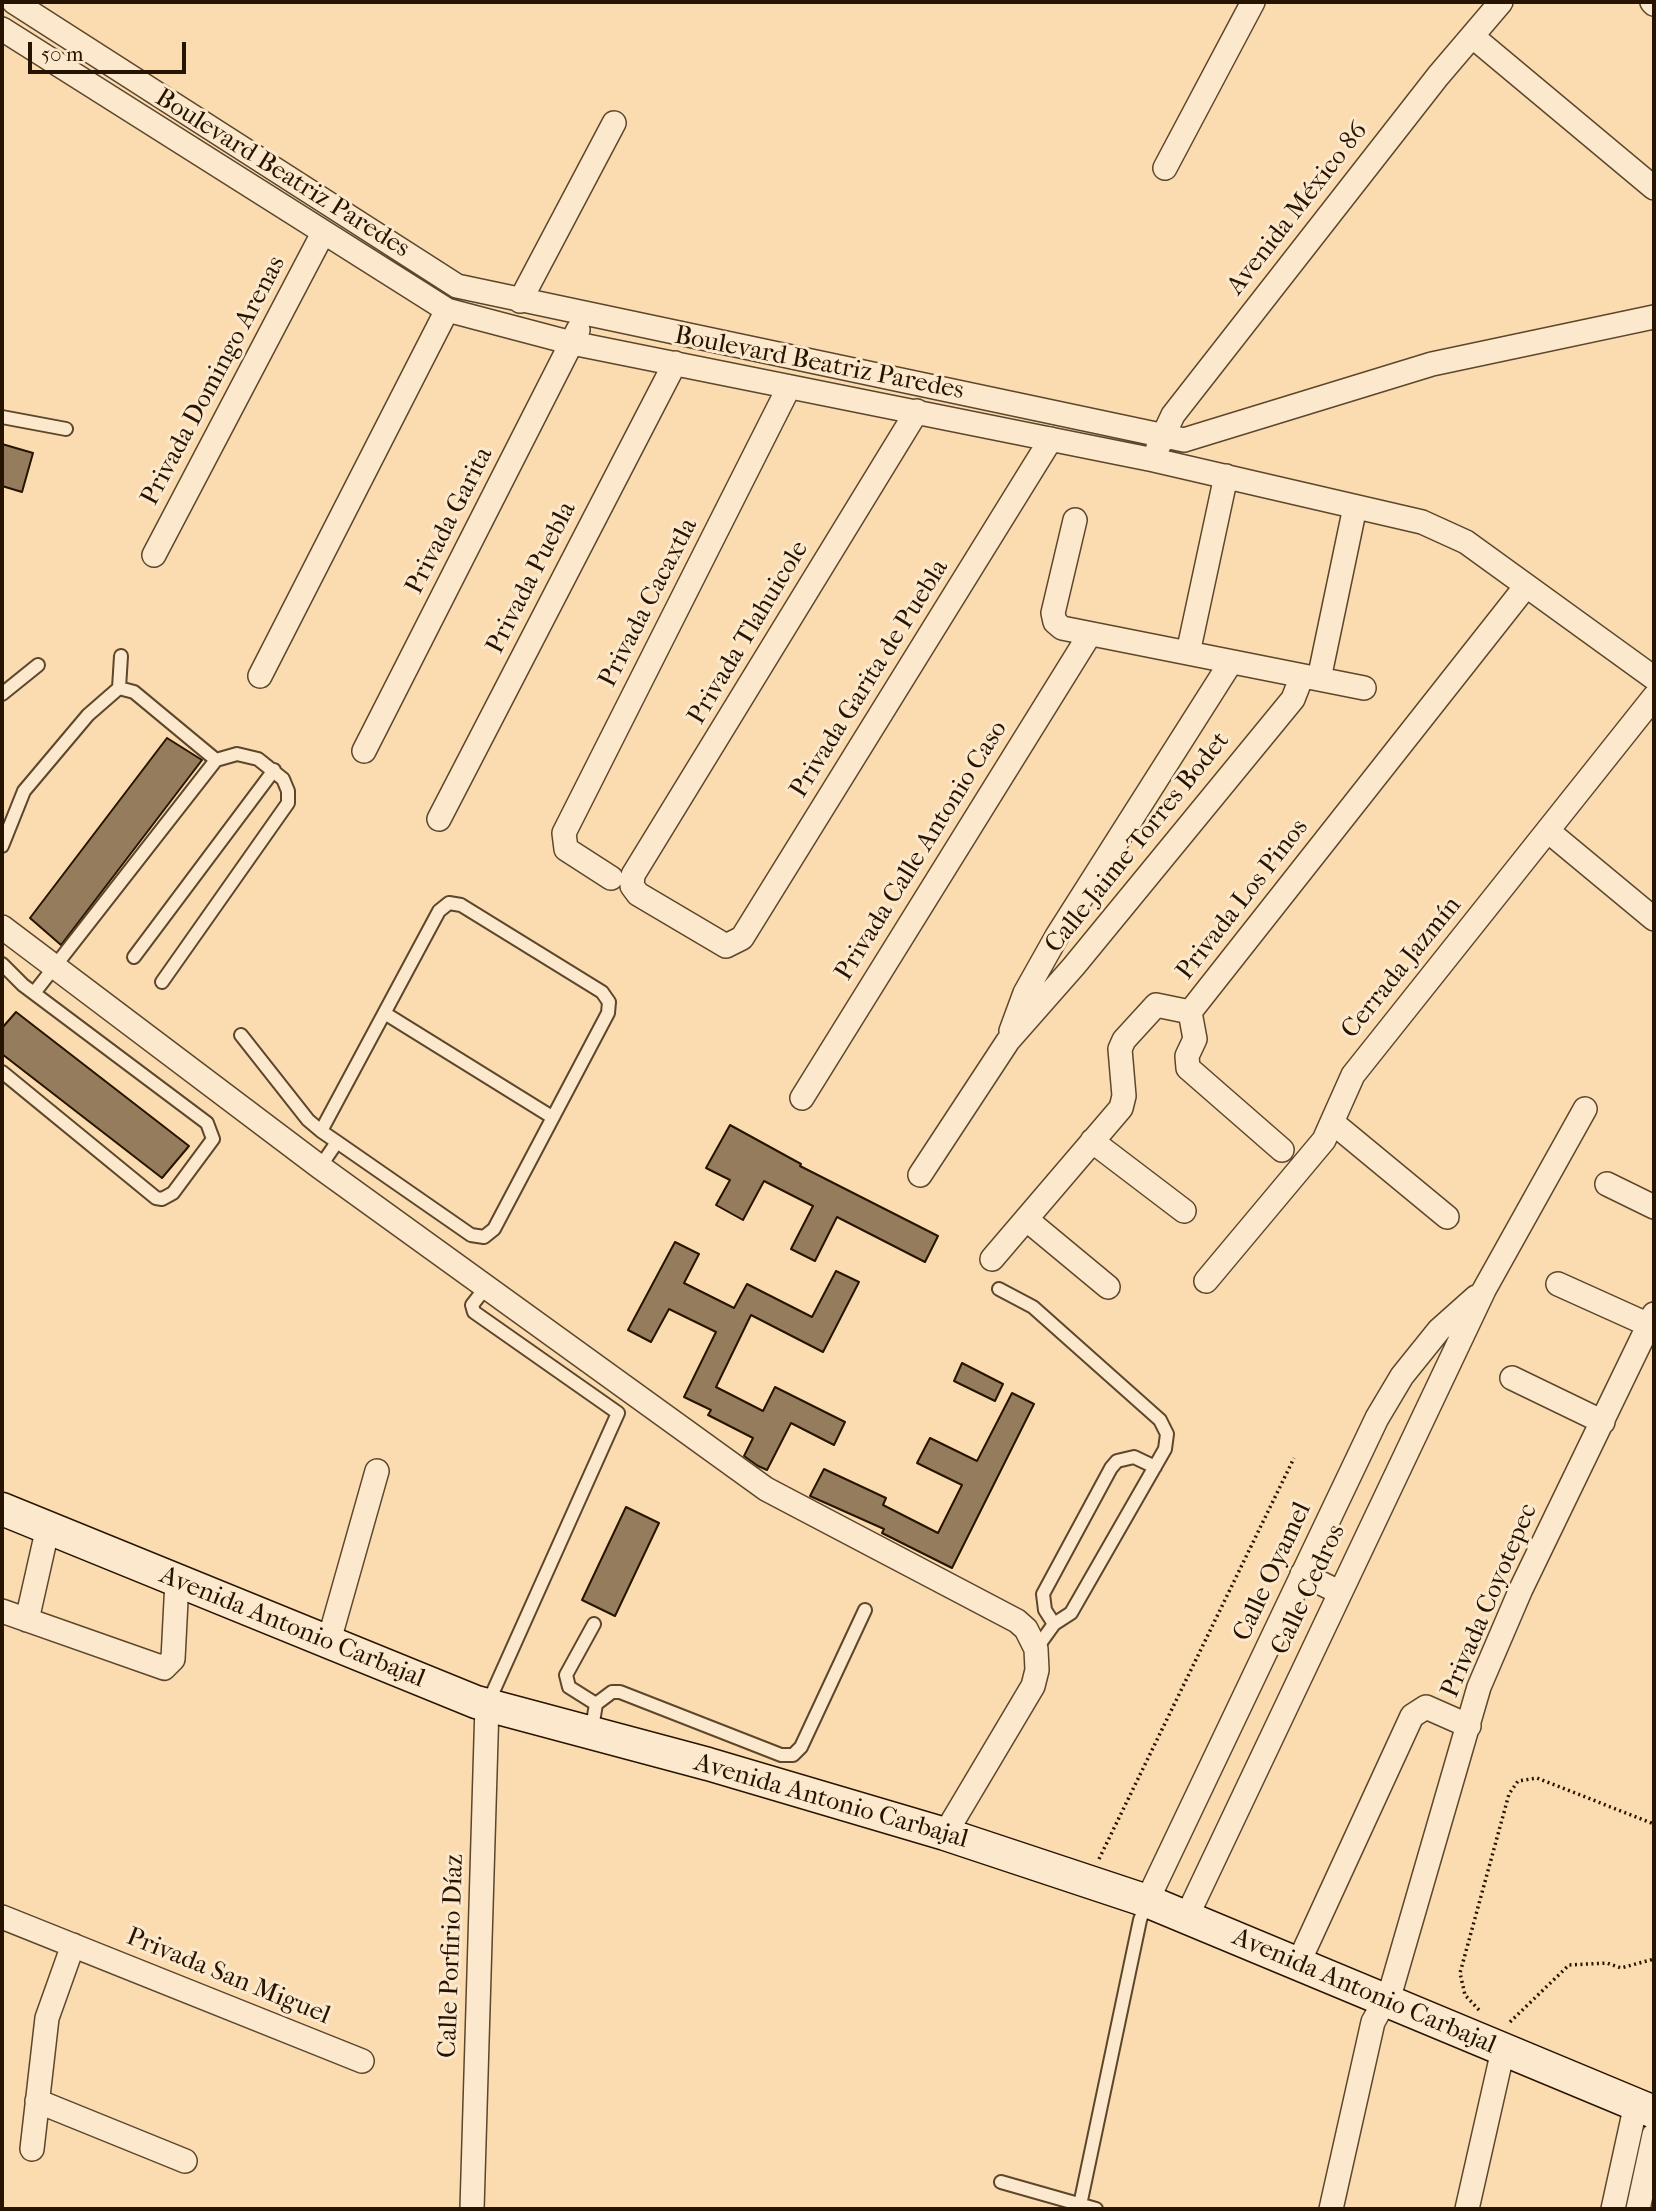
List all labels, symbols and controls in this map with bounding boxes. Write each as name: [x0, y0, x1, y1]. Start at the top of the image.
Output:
scale bar: [32, 28, 189, 72]
text: 50 m: [41, 42, 84, 66]
street label: Boulevard Beatriz Paredes: [149, 83, 415, 265]
street label: Avenida México 86: [1221, 116, 1375, 302]
street label: Privada Domingo Arenas: [135, 251, 293, 511]
street label: Boulevard Beatriz Paredes: [672, 321, 966, 407]
street label: Privada Garita: [400, 442, 500, 600]
street label: Privada Puebla: [480, 497, 584, 659]
street label: Privada Cacaxtla: [593, 513, 705, 693]
street label: Privada Tlahuicole: [682, 536, 816, 730]
street label: Privada Garita de Puebla: [784, 554, 956, 804]
street label: Privada Calle Antonio Caso: [829, 715, 1015, 987]
street label: Calle Jaime Torres Bodet: [1039, 726, 1237, 960]
street label: Privada Los Pinos: [1170, 813, 1316, 987]
street label: Cerrada Jazmín: [1335, 891, 1469, 1045]
street label: Calle Oyamel: [1227, 1498, 1319, 1646]
street label: Privada Coyotepec: [1435, 1499, 1545, 1703]
street label: Calle Cedros: [1265, 1520, 1353, 1660]
street label: Avenida Antonio Carbajal: [155, 1560, 429, 1696]
street label: Avenida Antonio Carbajal: [690, 1748, 972, 1856]
street label: Calle Porfirio Díaz: [433, 1853, 471, 2059]
street label: Privada San Miguel: [122, 1922, 334, 2032]
street label: Avenida Antonio Carbajal: [1227, 1922, 1501, 2062]

